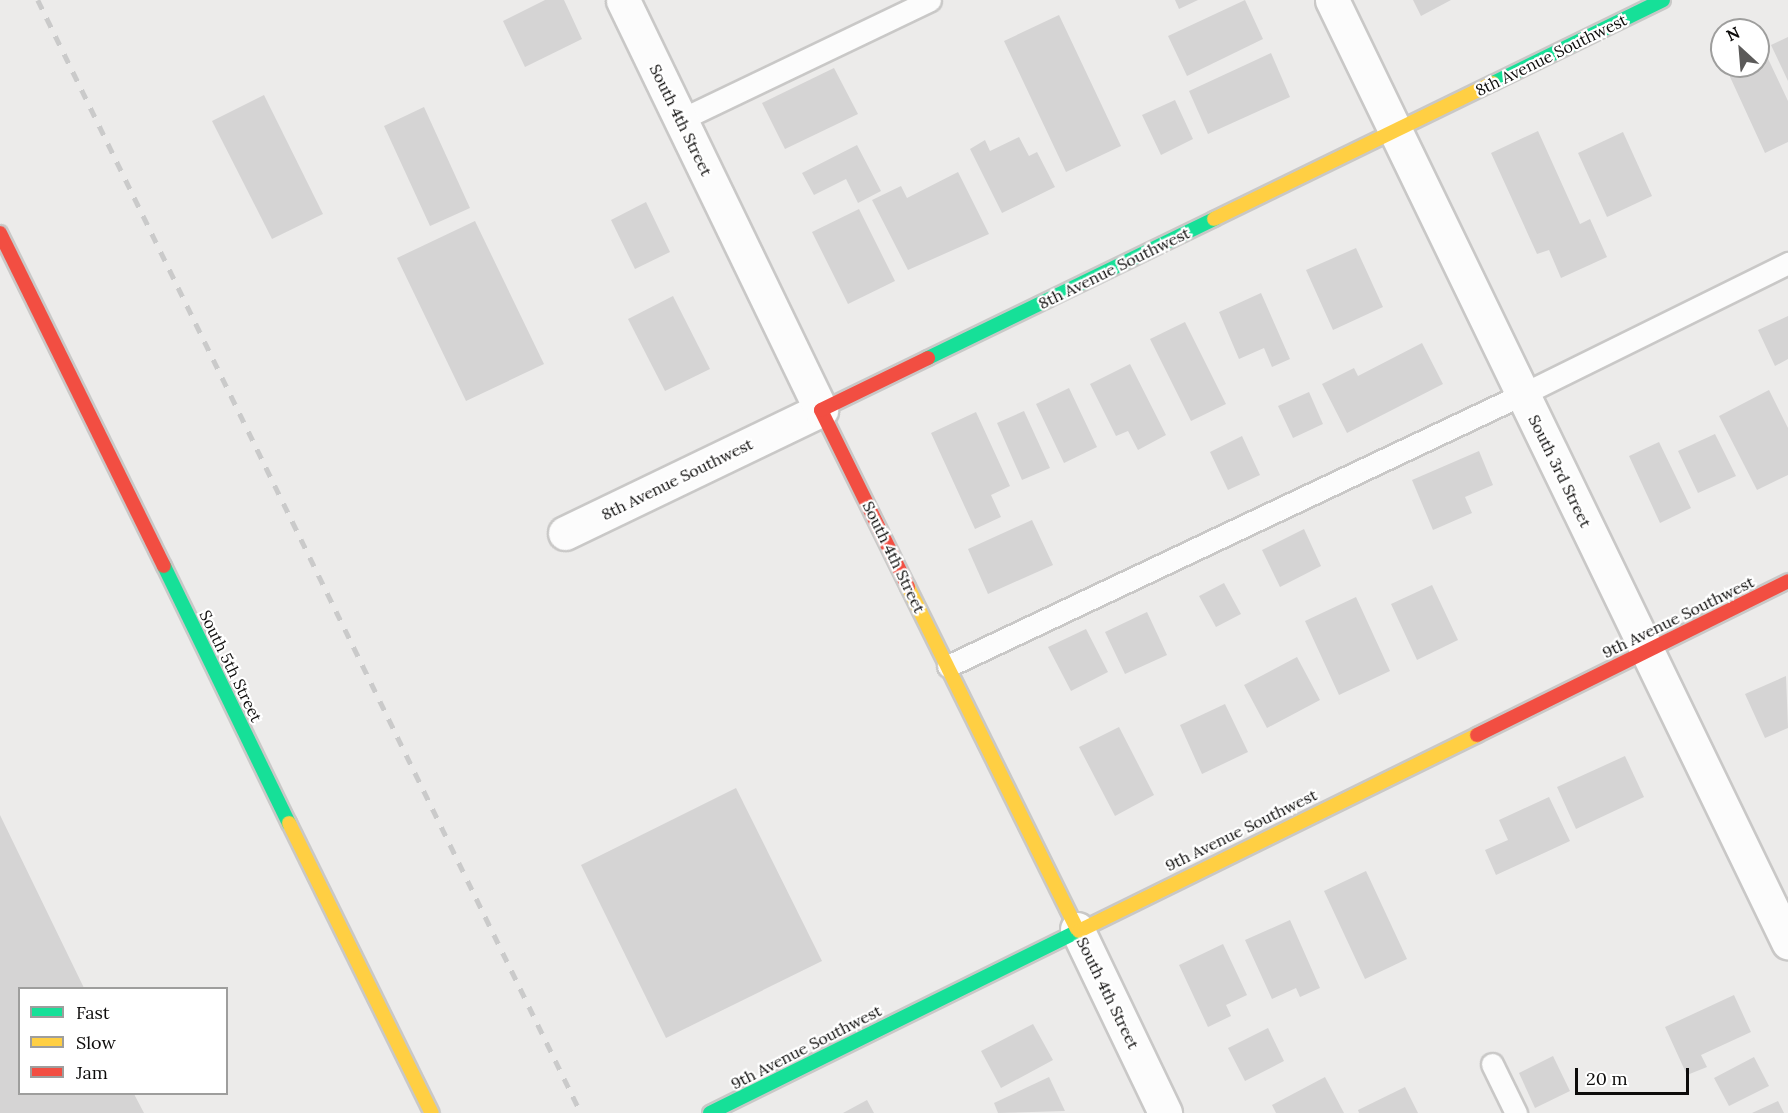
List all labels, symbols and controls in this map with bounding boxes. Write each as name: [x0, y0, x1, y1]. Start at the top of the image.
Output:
street label: 8th Avenue Southwest: [1472, 10, 1630, 100]
north arrow: [1710, 18, 1770, 78]
text: N: [1723, 22, 1743, 45]
street label: South 4th Street: [646, 61, 716, 179]
street label: 8th Avenue Southwest: [1035, 223, 1193, 313]
street label: South 3rd Street: [1524, 412, 1596, 530]
street label: 8th Avenue Southwest: [598, 434, 756, 524]
street label: South 4th Street: [859, 498, 929, 616]
street label: 9th Avenue Southwest: [1599, 572, 1757, 662]
street label: South 5th Street: [196, 607, 266, 725]
street label: 9th Avenue Southwest: [1162, 785, 1320, 875]
street label: South 4th Street: [1073, 934, 1143, 1052]
legend: [18, 987, 228, 1095]
text: Fast: [76, 1001, 110, 1024]
street label: 9th Avenue Southwest: [728, 1001, 884, 1093]
text: Slow: [76, 1031, 116, 1054]
scale bar: [1578, 1056, 1692, 1094]
text: Jam: [76, 1061, 108, 1084]
text: 20 m: [1586, 1067, 1628, 1090]

